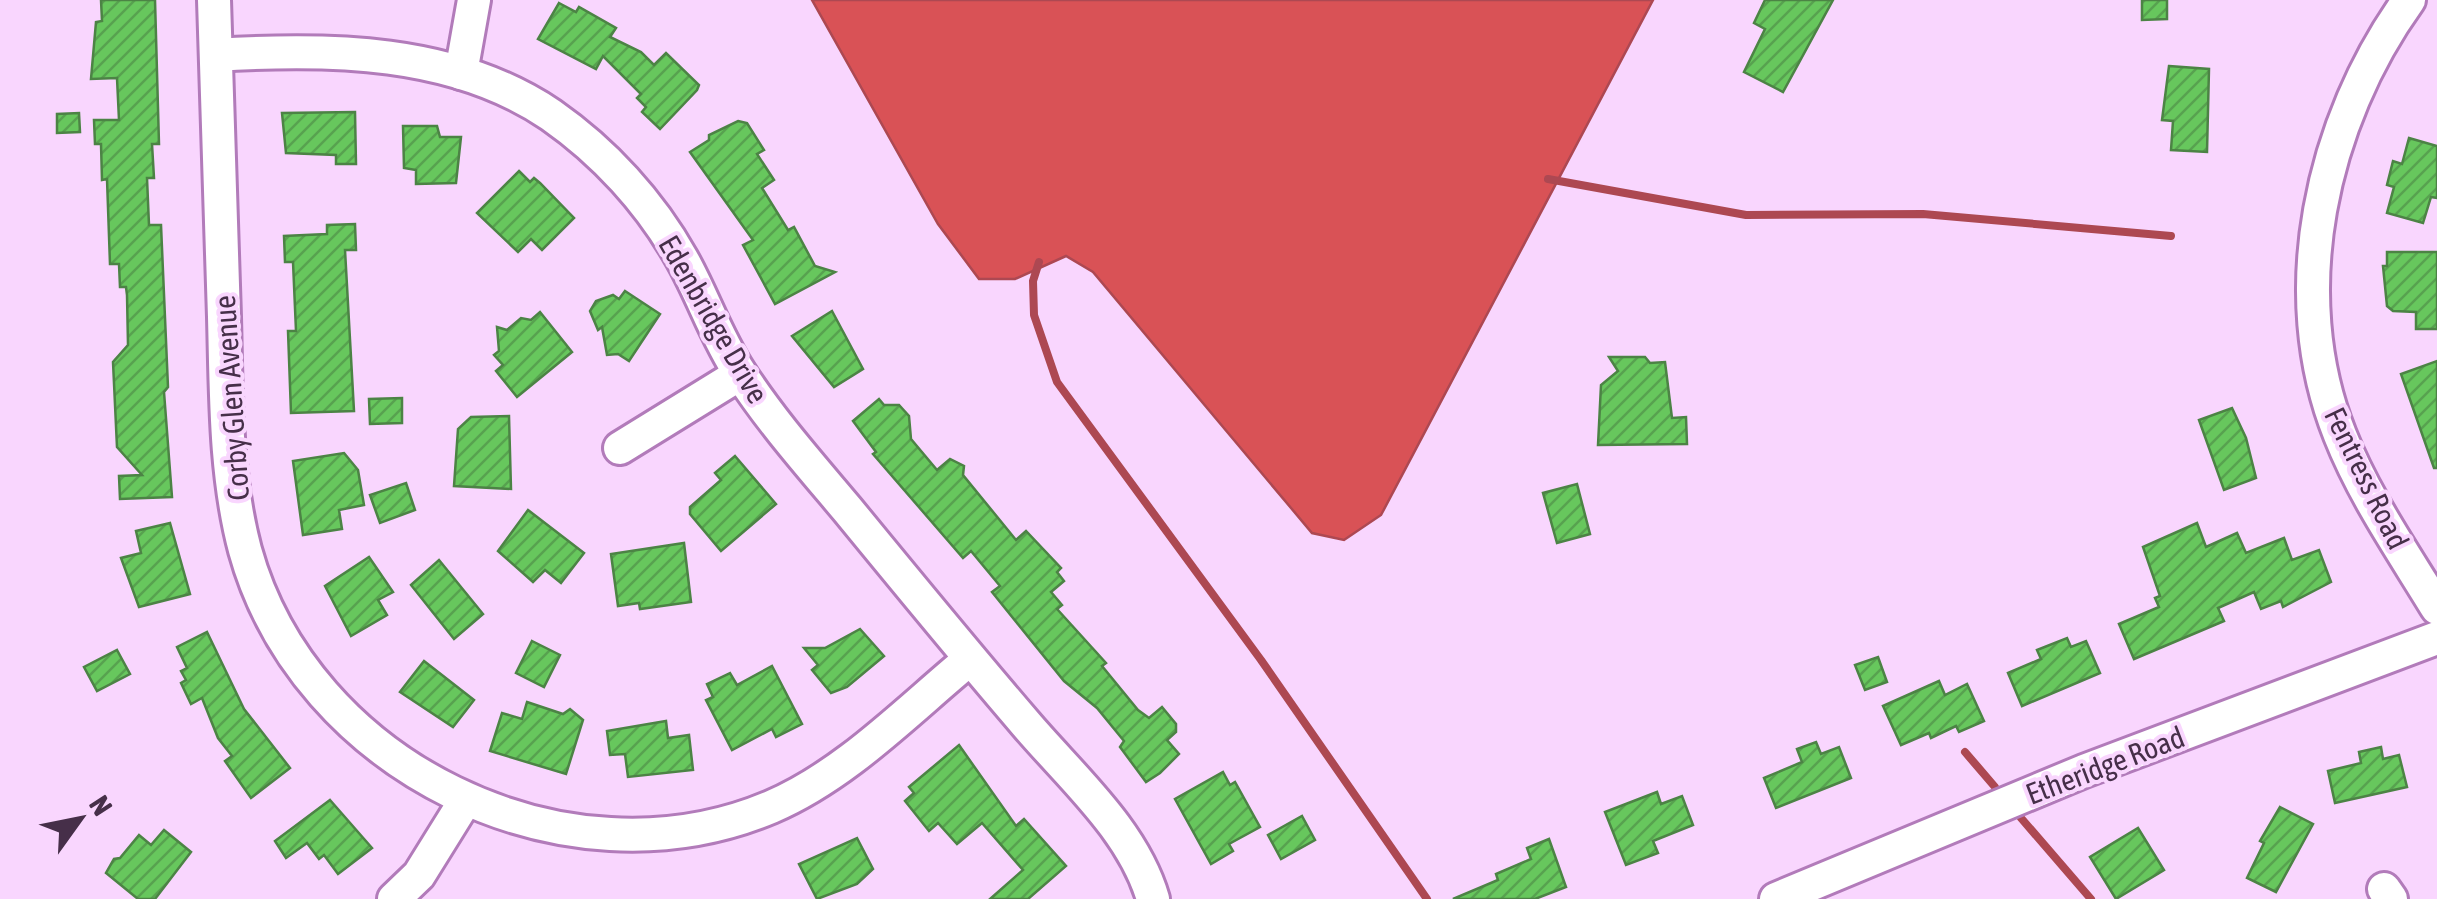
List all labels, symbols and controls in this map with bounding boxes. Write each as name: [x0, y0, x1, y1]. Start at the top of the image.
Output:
street label: Edenbridge Drive: [652, 229, 776, 409]
street label: Corby Glen Avenue: [207, 294, 255, 502]
street label: Fentress Road: [2318, 402, 2416, 554]
street label: Etheridge Road: [2021, 719, 2189, 811]
north arrow: [30, 769, 130, 869]
text: N: [83, 790, 119, 821]

